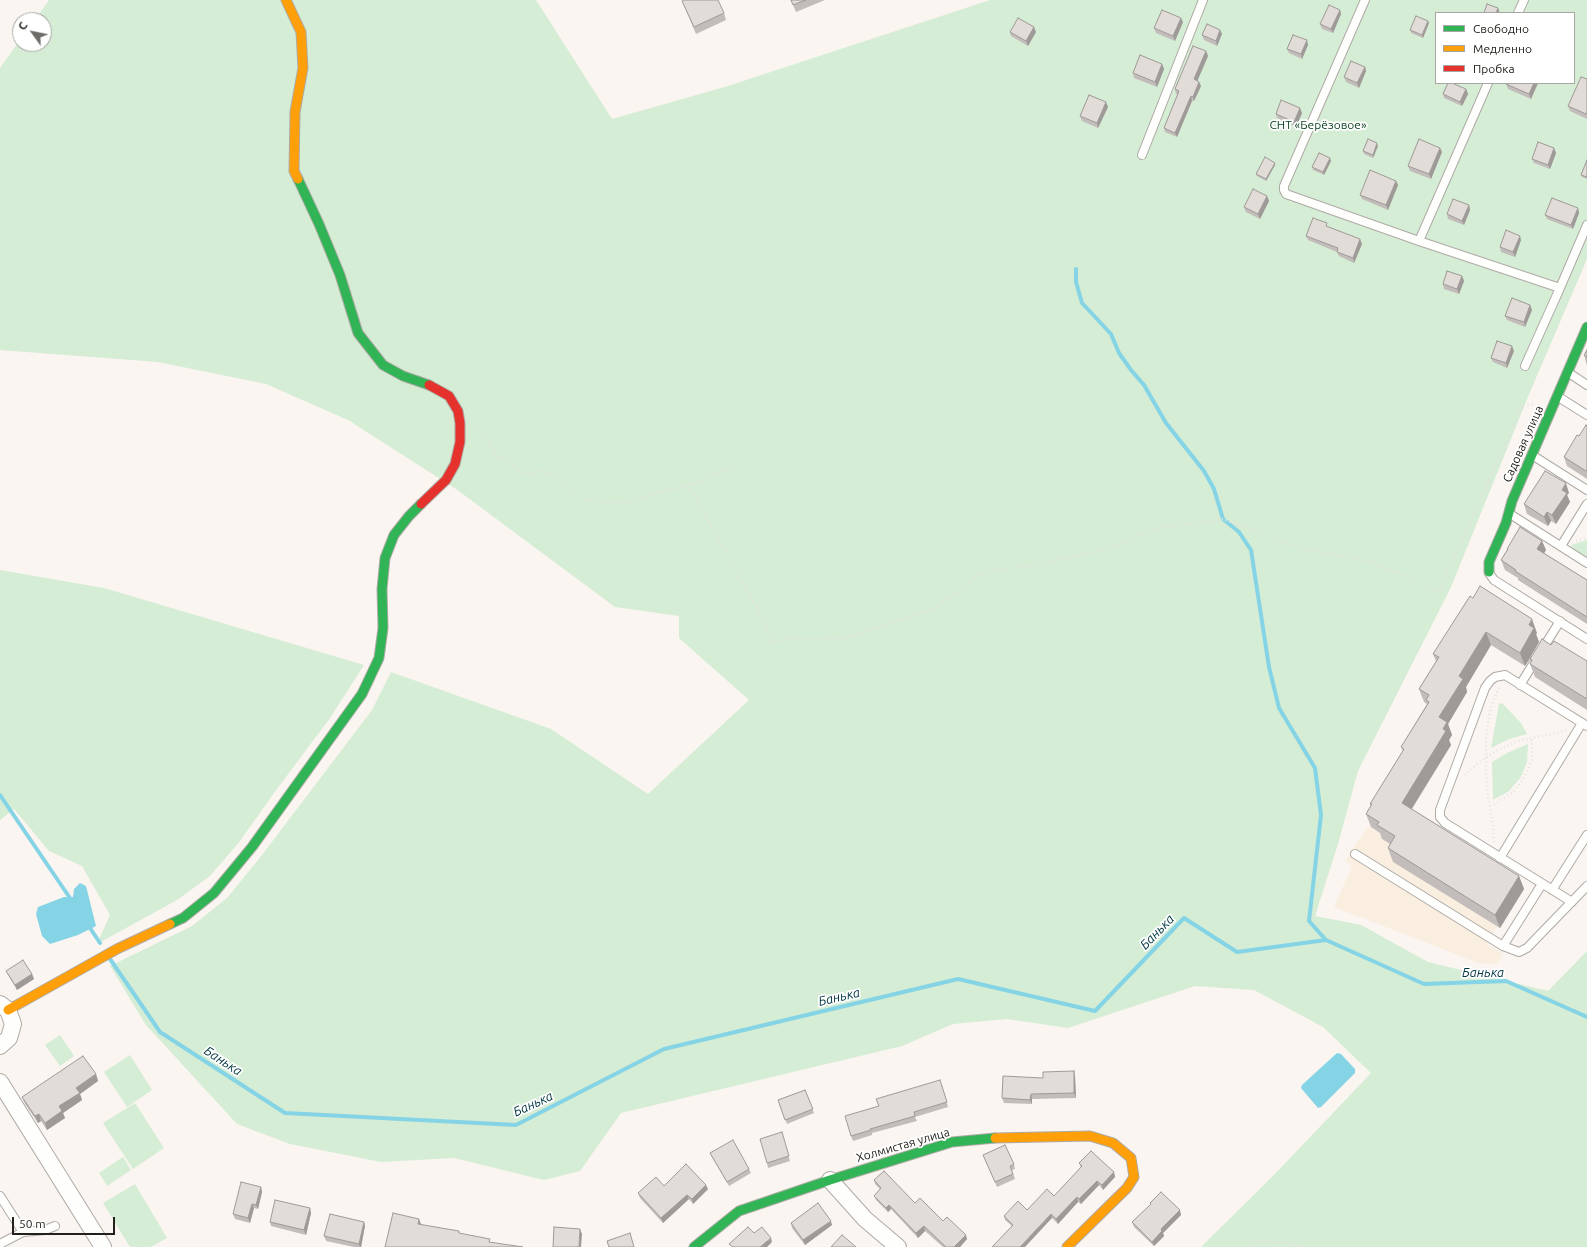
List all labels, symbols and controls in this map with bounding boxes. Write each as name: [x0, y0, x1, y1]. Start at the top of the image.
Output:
north arrow: [12, 12, 52, 52]
legend: [1435, 12, 1575, 84]
text: С: [16, 20, 30, 32]
text: Свободно: [1473, 22, 1529, 35]
text: Медленно: [1473, 42, 1532, 55]
text: Пробка: [1473, 62, 1515, 75]
park label: СНТ «Берёзовое»: [1269, 118, 1367, 132]
street label: Садовая улица: [1500, 403, 1546, 485]
water label: Банька: [1137, 911, 1177, 953]
water label: Банька: [1462, 965, 1504, 981]
water label: Банька: [817, 985, 861, 1009]
water label: Банька: [201, 1043, 245, 1079]
water label: Банька: [511, 1088, 555, 1120]
street label: Холмистая улица: [855, 1125, 951, 1165]
scale bar: [14, 1209, 117, 1235]
text: 50 m: [19, 1217, 46, 1230]

